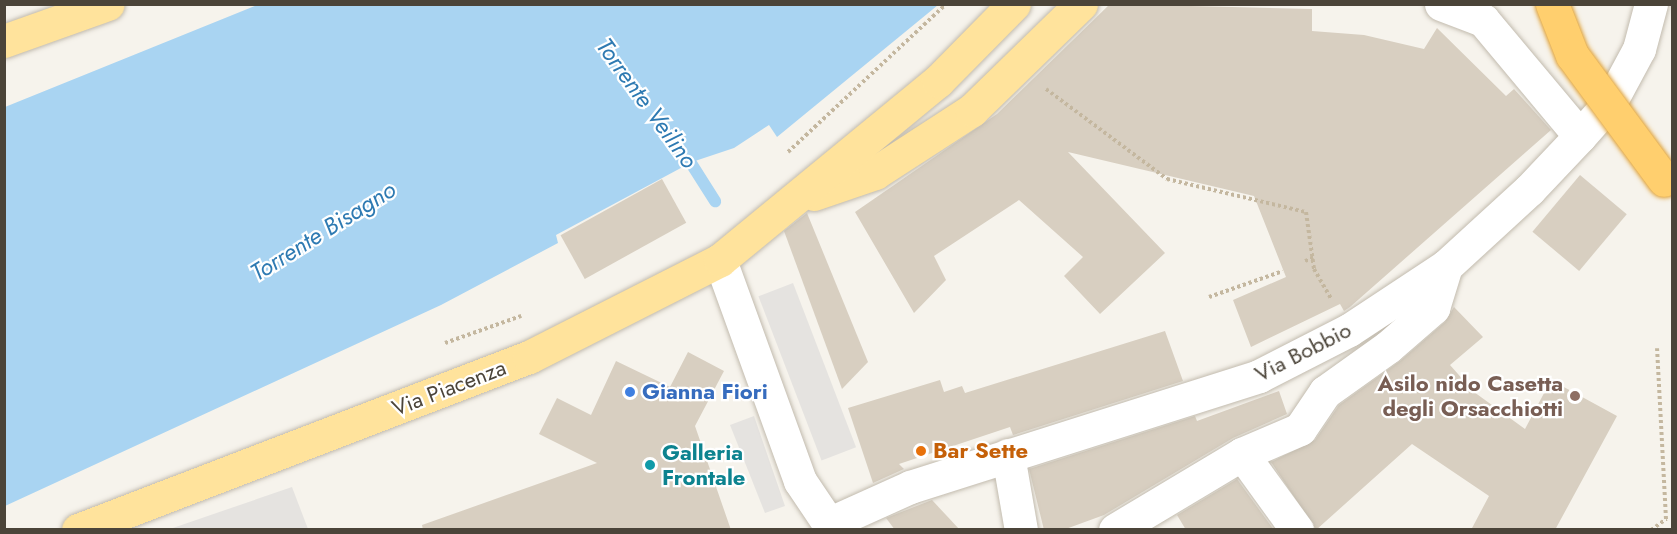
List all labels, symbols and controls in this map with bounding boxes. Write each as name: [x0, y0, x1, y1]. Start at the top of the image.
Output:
water label: Torrente Veilino: [590, 32, 704, 174]
water label: Torrente Bisagno: [245, 175, 401, 287]
street label: Via Bobbio: [1250, 317, 1356, 387]
street label: Via Piacenza: [388, 354, 510, 422]
place label: Asilo nido Casetta degli Orsacchiotti: [1378, 370, 1563, 422]
place label: Gianna Fiori: [642, 379, 768, 405]
marker: Gianna Fiori: [623, 385, 637, 399]
marker: Asilo nido Casetta degli Orsacchiotti: [1568, 389, 1582, 403]
place label: Bar Sette: [933, 438, 1028, 464]
place label: Galleria Frontale: [662, 439, 745, 490]
marker: Bar Sette: [914, 444, 928, 458]
marker: Galleria Frontale: [643, 458, 657, 472]

